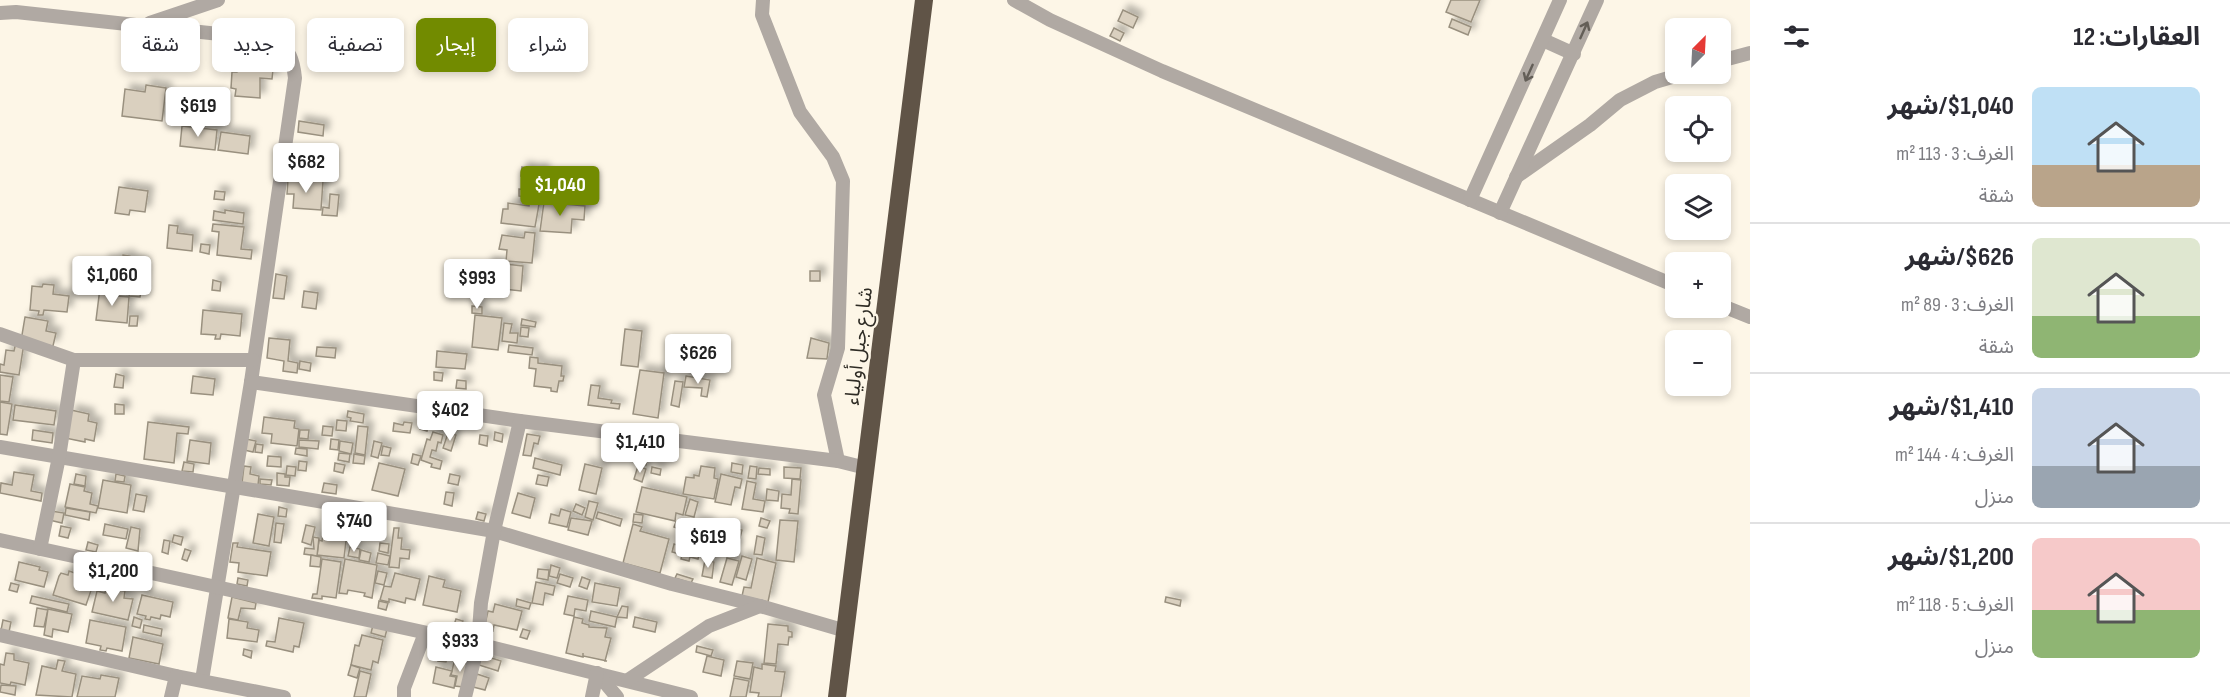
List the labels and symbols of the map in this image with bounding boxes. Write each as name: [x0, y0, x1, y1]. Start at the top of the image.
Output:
north arrow: [1665, 18, 1731, 84]
one-way arrow: [1578, 22, 1590, 40]
one-way arrow: [1522, 63, 1534, 81]
pin: $619: [162, 87, 234, 138]
pin: $682: [270, 143, 342, 194]
pin: $1,040: [511, 166, 609, 217]
pin: $1,060: [63, 256, 161, 307]
pin: $993: [441, 259, 513, 310]
street label: شارع جبل أولياء: [839, 286, 880, 407]
pin: $626: [662, 334, 734, 385]
pin: $402: [414, 391, 486, 442]
pin: $1,410: [591, 423, 689, 474]
pin: $740: [318, 502, 390, 553]
pin: $619: [672, 518, 744, 569]
pin: $1,200: [64, 552, 162, 603]
pin: $933: [424, 622, 496, 673]

